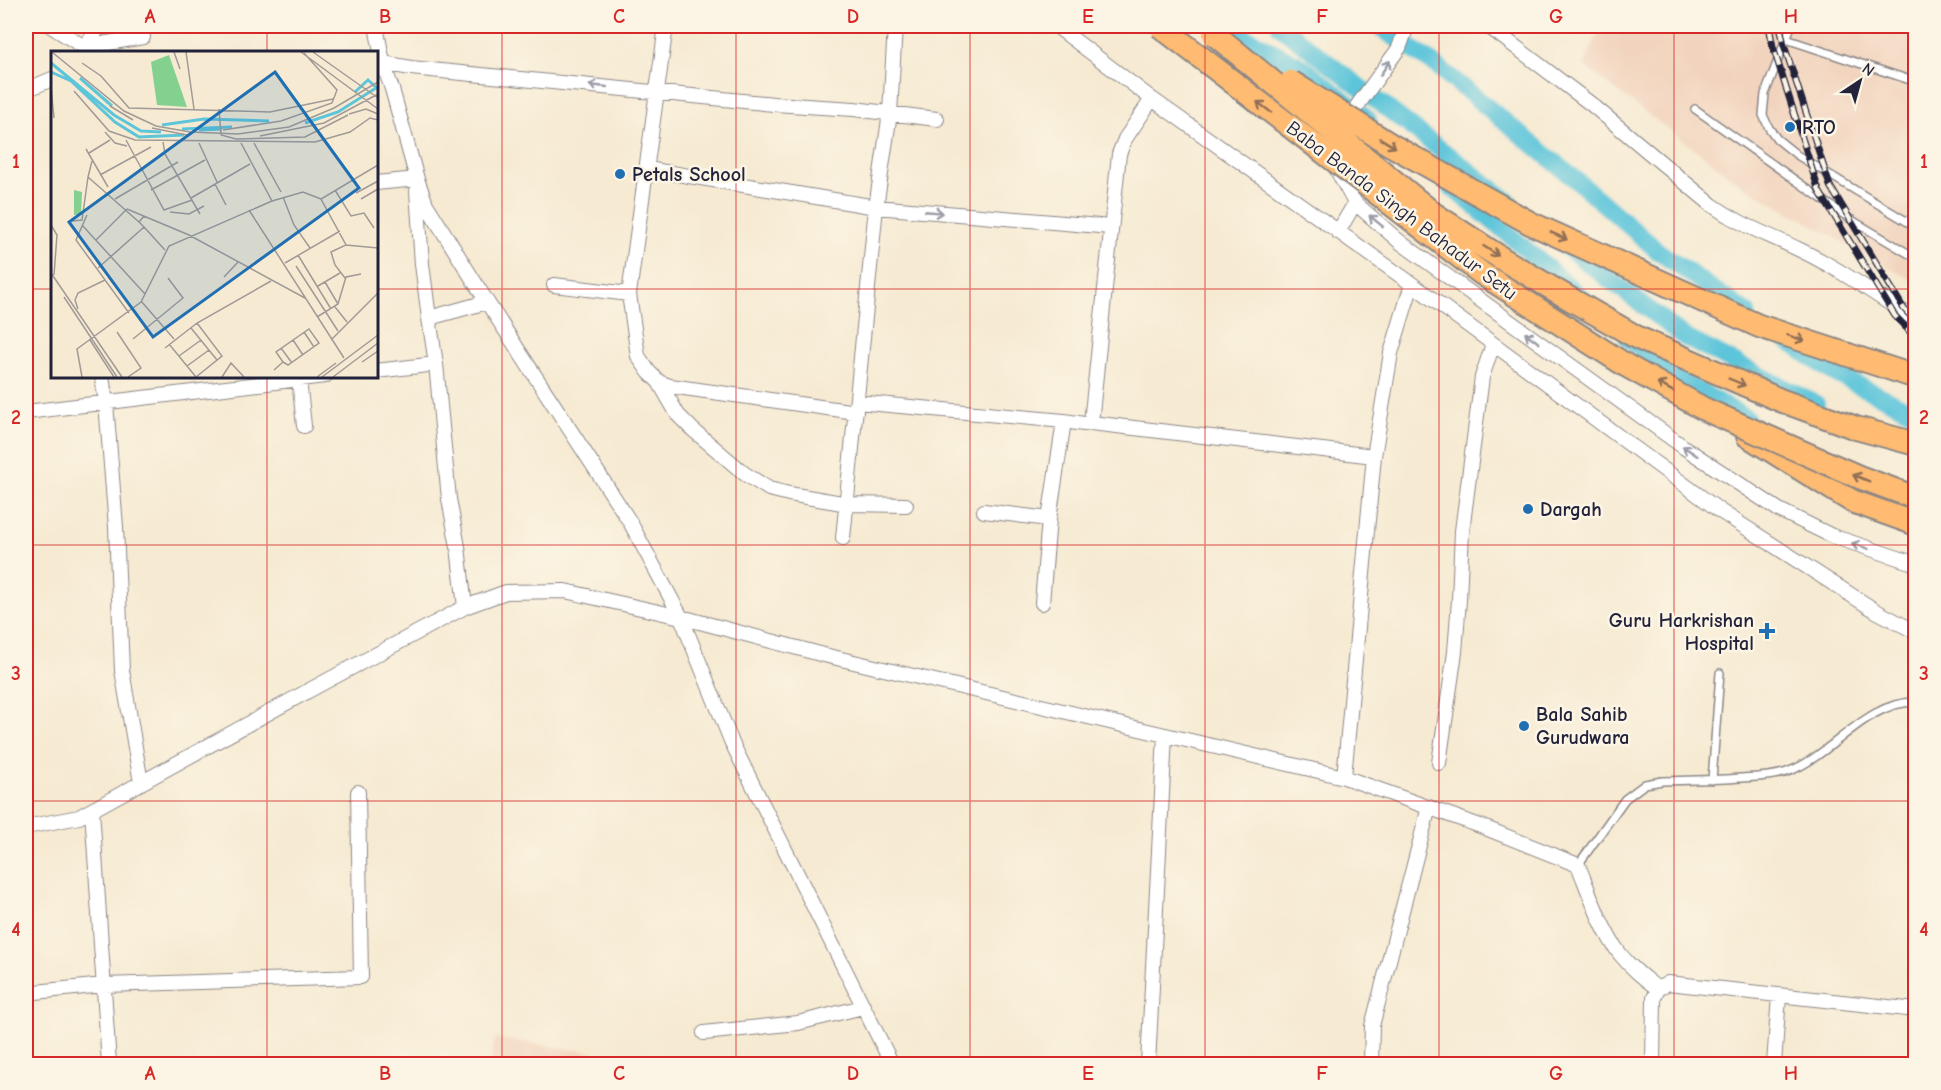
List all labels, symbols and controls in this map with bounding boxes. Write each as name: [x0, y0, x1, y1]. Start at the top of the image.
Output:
text: A: [144, 5, 156, 28]
text: B: [379, 5, 391, 28]
text: C: [613, 5, 625, 28]
text: D: [847, 5, 859, 28]
text: E: [1082, 5, 1094, 28]
text: F: [1316, 5, 1328, 28]
text: G: [1549, 5, 1563, 28]
text: H: [1784, 5, 1798, 28]
inset map: [51, 51, 378, 378]
north arrow: [1830, 51, 1890, 111]
text: N: [1859, 59, 1878, 80]
one-way arrow: [1379, 61, 1391, 77]
one-way arrow: [588, 80, 608, 91]
one-way arrow: [1257, 101, 1273, 114]
street label: Baba Banda Singh Bahadur Setu: [1282, 116, 1521, 305]
place label: RTO: [1802, 116, 1836, 139]
marker: RTO: [1783, 120, 1797, 134]
one-way arrow: [1379, 138, 1396, 150]
text: 1: [12, 150, 20, 173]
text: 1: [1920, 150, 1928, 173]
place label: Petals School: [632, 163, 746, 186]
marker: Petals School: [613, 167, 627, 181]
one-way arrow: [924, 207, 944, 218]
one-way arrow: [1368, 215, 1384, 228]
one-way arrow: [1550, 230, 1568, 242]
one-way arrow: [1482, 245, 1499, 257]
one-way arrow: [1524, 332, 1540, 344]
one-way arrow: [1786, 333, 1805, 344]
one-way arrow: [1727, 377, 1745, 388]
one-way arrow: [1657, 381, 1674, 393]
text: 2: [11, 406, 21, 429]
text: 2: [1919, 406, 1929, 429]
one-way arrow: [1683, 445, 1699, 457]
one-way arrow: [1852, 471, 1870, 482]
place label: Dargah: [1540, 498, 1602, 521]
marker: Dargah: [1521, 502, 1535, 516]
one-way arrow: [1851, 539, 1870, 550]
place label: Guru Harkrishan Hospital: [1609, 609, 1754, 655]
marker: Guru Harkrishan Hospital: [1758, 622, 1776, 640]
text: 3: [11, 662, 21, 685]
text: 3: [1919, 662, 1929, 685]
place label: Bala Sahib Gurudwara: [1536, 703, 1630, 749]
marker: Bala Sahib Gurudwara: [1517, 719, 1531, 733]
text: 4: [11, 918, 21, 941]
text: 4: [1919, 918, 1929, 941]
text: A: [144, 1062, 156, 1085]
text: B: [379, 1062, 391, 1085]
text: C: [613, 1062, 625, 1085]
text: D: [847, 1062, 859, 1085]
text: E: [1082, 1062, 1094, 1085]
text: F: [1316, 1062, 1328, 1085]
text: G: [1549, 1062, 1563, 1085]
text: H: [1784, 1062, 1798, 1085]

